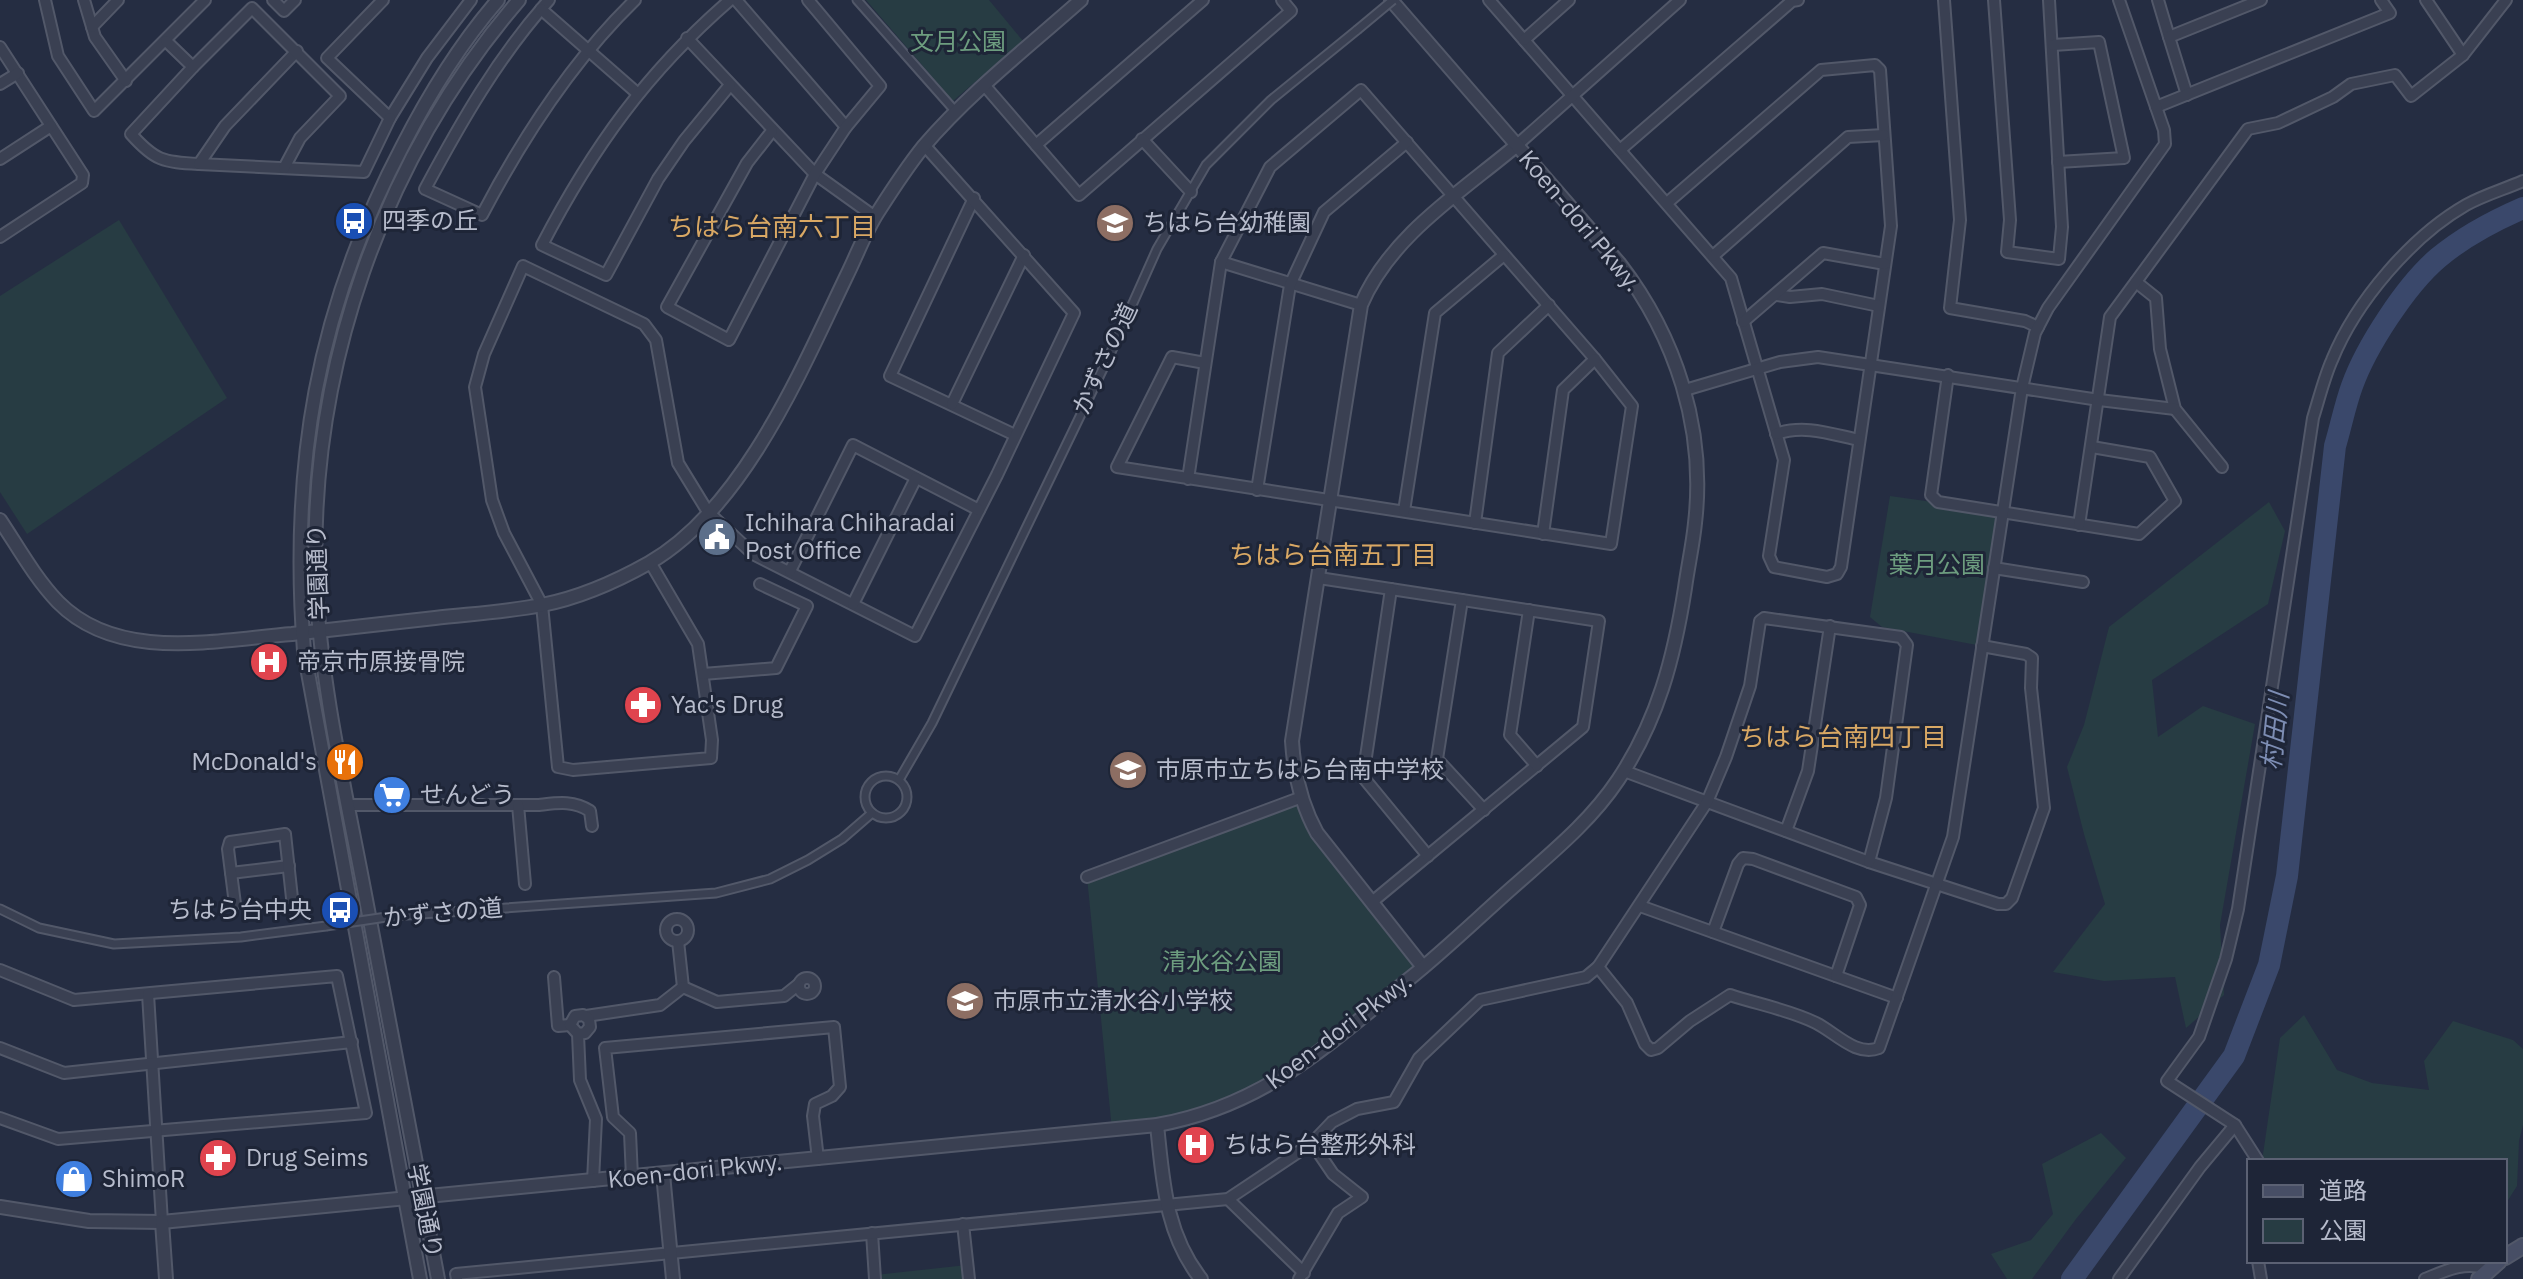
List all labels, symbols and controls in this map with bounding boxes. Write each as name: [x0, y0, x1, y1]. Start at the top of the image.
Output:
park label: 文月公園: [910, 25, 1006, 57]
street label: Koen-dori Pkwy.: [1512, 143, 1649, 298]
bus stop icon: 四季の丘: [333, 200, 375, 242]
school or university icon: ちはら台幼稚園: [1094, 202, 1136, 244]
place label: 四季の丘: [382, 204, 478, 236]
place label: ちはら台幼稚園: [1143, 206, 1311, 238]
district label: ちはら台南六丁目: [668, 209, 876, 243]
street label: かずさの道: [1064, 297, 1144, 420]
place label: Ichihara Chiharadai Post Office: [745, 506, 955, 566]
public building icon: Ichihara Chiharadai Post Office: [696, 516, 738, 558]
street label: 学園通り: [299, 524, 335, 621]
district label: ちはら台南五丁目: [1229, 537, 1437, 571]
park label: 葉月公園: [1889, 548, 1985, 580]
hospital icon: 帝京市原接骨院: [248, 641, 290, 683]
place label: 帝京市原接骨院: [297, 645, 465, 677]
pharmacy icon: Yac's Drug: [622, 684, 664, 726]
water label: 村田川: [2253, 687, 2295, 771]
place label: Yac's Drug: [671, 688, 784, 720]
district label: ちはら台南四丁目: [1739, 719, 1947, 753]
restaurant icon: McDonald's: [324, 741, 366, 783]
place label: McDonald's: [192, 745, 317, 777]
school or university icon: 市原市立ちはら台南中学校: [1107, 749, 1149, 791]
place label: 市原市立ちはら台南中学校: [1156, 753, 1444, 785]
supermarket icon: せんどう: [371, 774, 413, 816]
place label: せんどう: [420, 778, 515, 810]
bus stop icon: ちはら台中央: [319, 889, 361, 931]
street label: かずさの道: [382, 891, 504, 933]
place label: ちはら台中央: [168, 893, 312, 925]
park label: 清水谷公園: [1162, 945, 1282, 977]
street label: Koen-dori Pkwy.: [1259, 965, 1418, 1096]
school or university icon: 市原市立清水谷小学校: [944, 980, 986, 1022]
place label: 市原市立清水谷小学校: [993, 984, 1233, 1016]
hospital icon: ちはら台整形外科: [1175, 1124, 1217, 1166]
place label: ちはら台整形外科: [1224, 1128, 1416, 1160]
pharmacy icon: Drug Seims: [197, 1137, 239, 1179]
place label: Drug Seims: [246, 1141, 369, 1173]
street label: Koen-dori Pkwy.: [606, 1145, 784, 1195]
shop icon: ShimoR: [53, 1158, 95, 1200]
legend: [2247, 1159, 2507, 1263]
street label: 学園通り: [401, 1161, 451, 1261]
place label: ShimoR: [102, 1162, 185, 1194]
text: 道路: [2319, 1174, 2367, 1206]
text: 公園: [2319, 1214, 2367, 1246]

